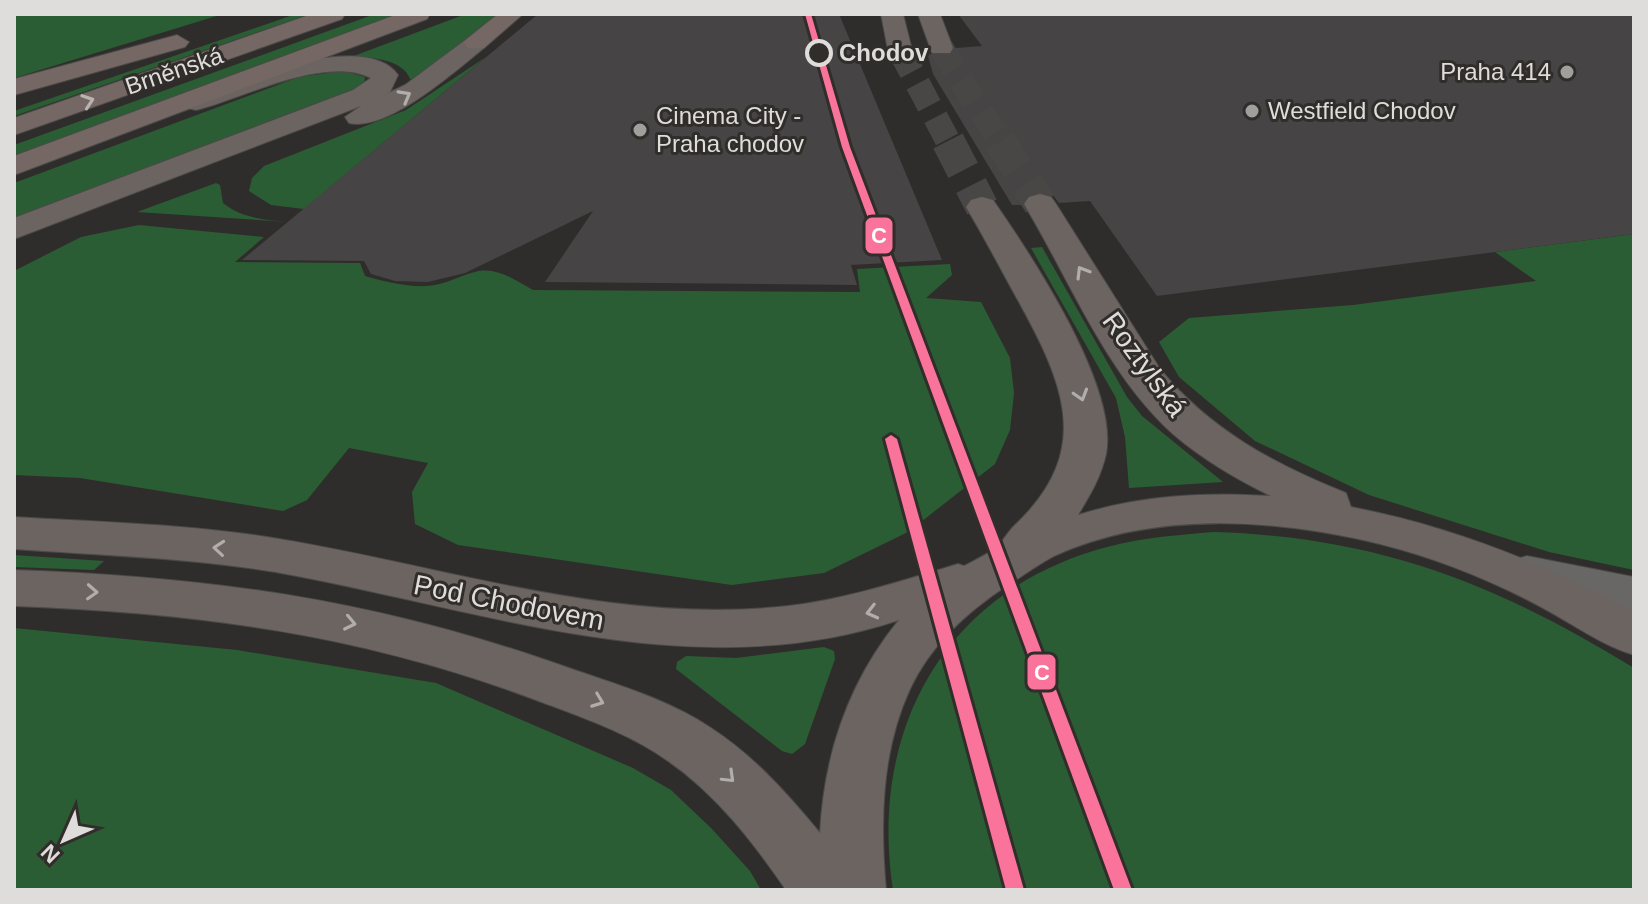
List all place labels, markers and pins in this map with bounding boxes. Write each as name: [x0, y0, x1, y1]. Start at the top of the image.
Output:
place label: Chodov: [839, 39, 929, 66]
marker: Chodov: [806, 40, 832, 66]
place label: Praha 414: [1440, 58, 1551, 85]
marker: Praha 414: [1558, 63, 1576, 81]
place label: Westfield Chodov: [1268, 97, 1456, 124]
place label: Cinema City - Praha chodov: [656, 102, 804, 157]
marker: Westfield Chodov: [1243, 102, 1261, 120]
marker: Cinema City - Praha chodov: [631, 121, 649, 139]

